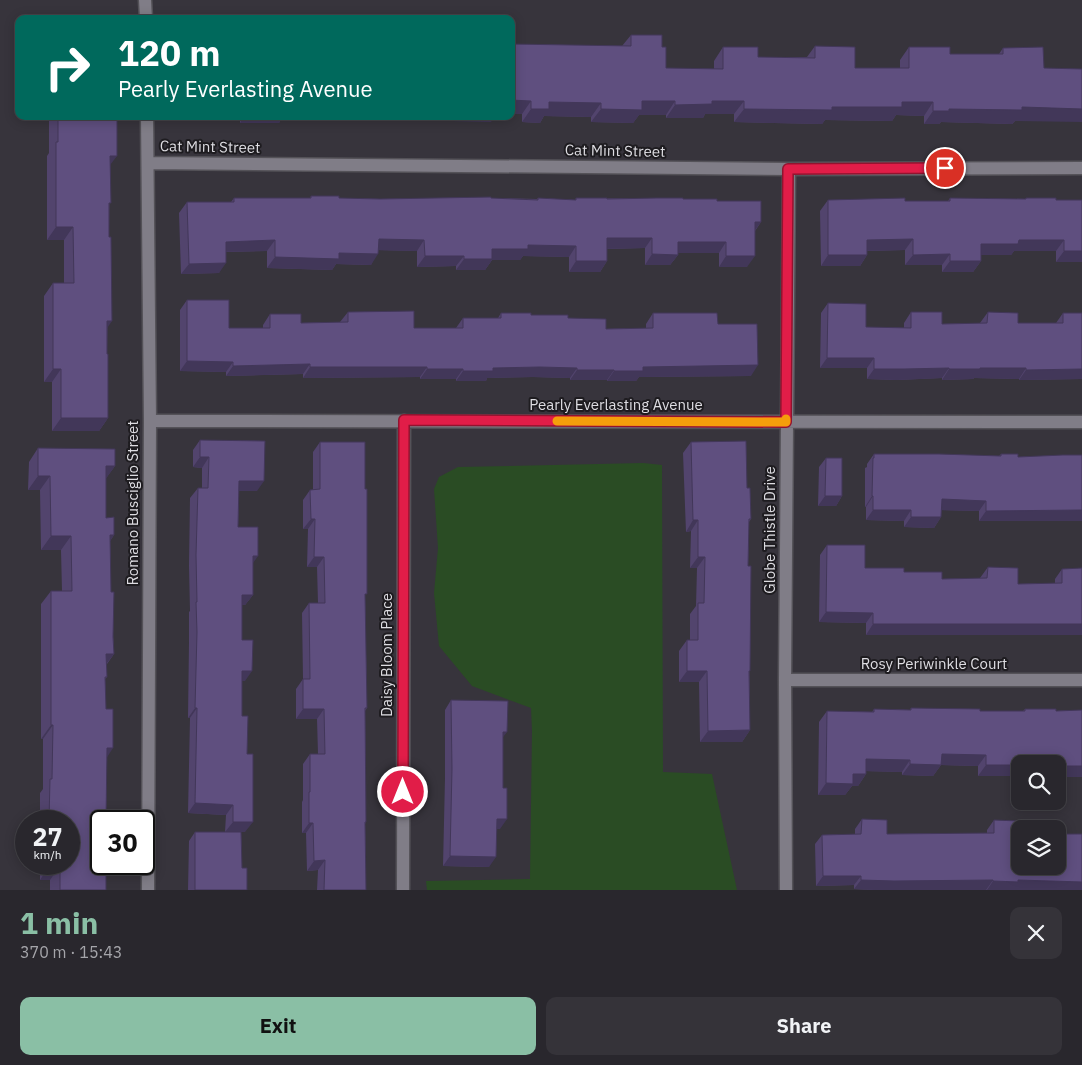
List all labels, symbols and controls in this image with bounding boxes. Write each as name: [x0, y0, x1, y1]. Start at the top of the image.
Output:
text: 120 m: [118, 30, 221, 76]
icon: right: [35, 35, 100, 100]
text: Pearly Everlasting Avenue: [118, 74, 373, 103]
street label: Cat Mint Street: [160, 136, 260, 157]
street label: Cat Mint Street: [565, 140, 665, 161]
pin: [924, 147, 966, 189]
icon: arrive: [931, 154, 959, 182]
street label: Pearly Everlasting Avenue: [529, 395, 703, 414]
street label: Romano Busciglio Street: [123, 420, 142, 586]
street label: Globe Thistle Drive: [760, 466, 779, 594]
street label: Daisy Bloom Place: [377, 593, 396, 717]
street label: Rosy Periwinkle Court: [861, 654, 1007, 673]
map controls: [1011, 755, 1066, 875]
button: search: [1011, 755, 1066, 810]
position arrow: [376, 765, 428, 817]
speed limit sign: 30: [90, 810, 155, 875]
text: 27: [32, 820, 63, 853]
button: layers: [1011, 820, 1066, 875]
text: km/h: [33, 847, 62, 862]
text: 1 min: [20, 903, 98, 942]
button: close: [1010, 907, 1062, 959]
text: 370 m · 15:43: [20, 942, 122, 962]
button: Exit: [20, 997, 536, 1055]
button: Share: [546, 997, 1062, 1055]

